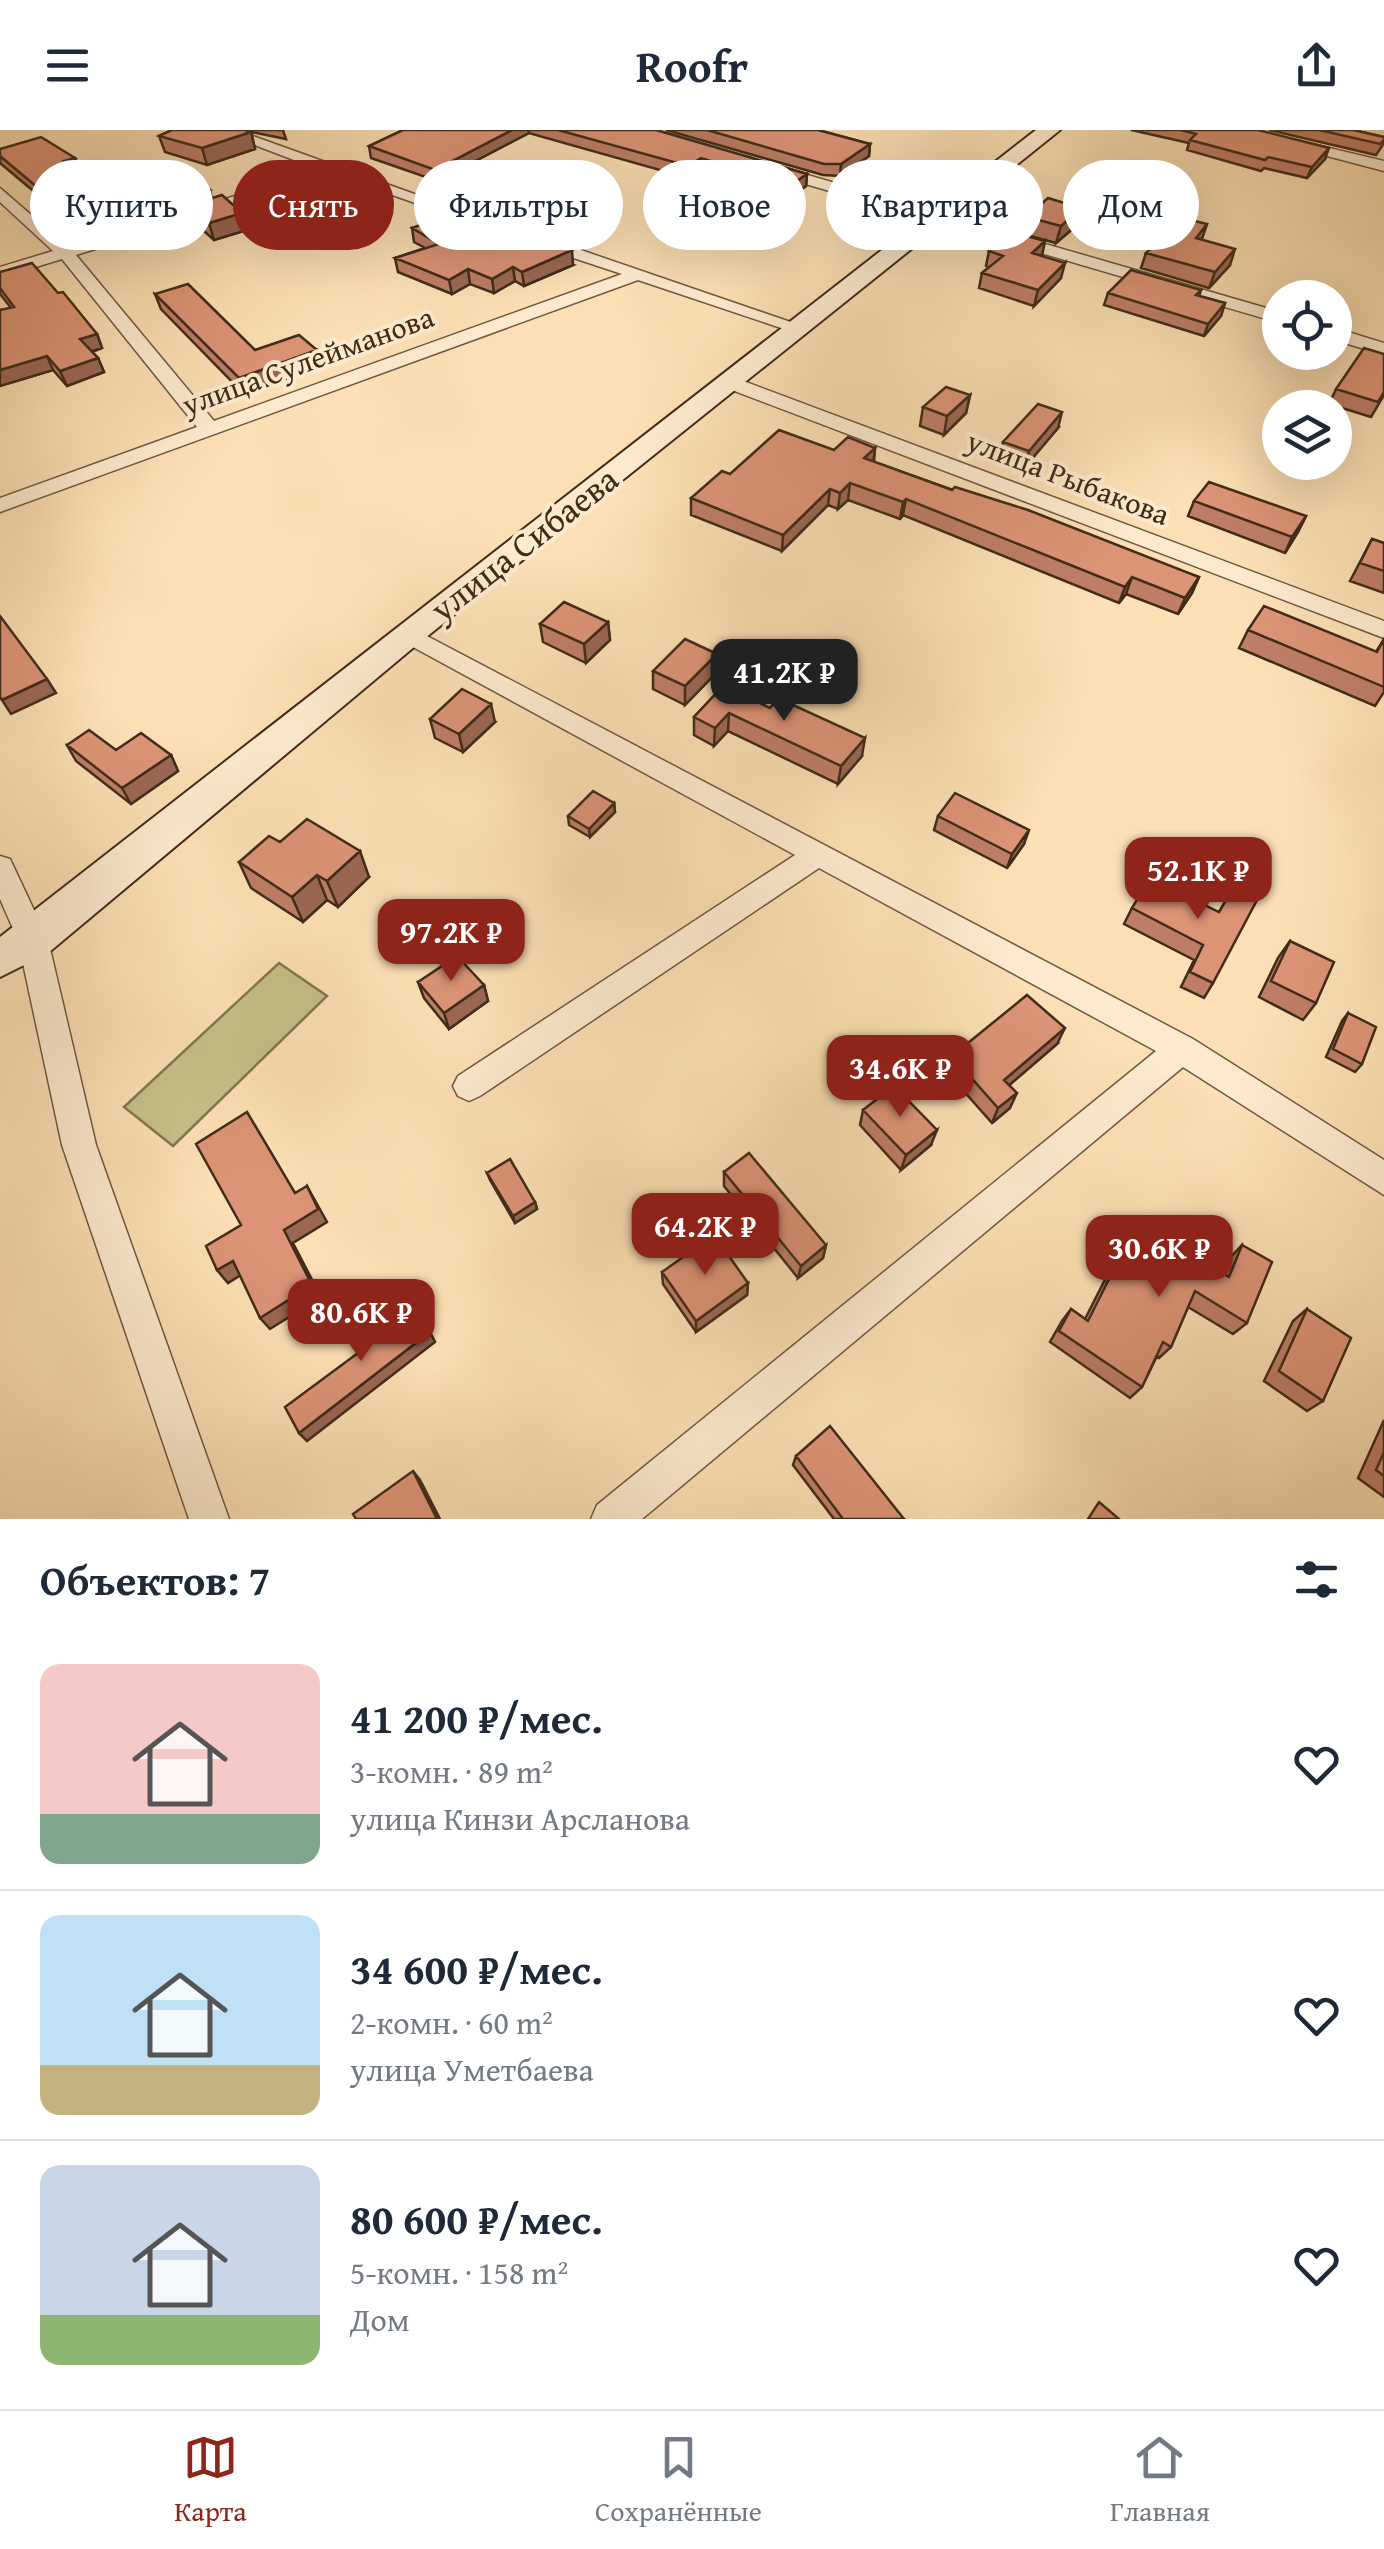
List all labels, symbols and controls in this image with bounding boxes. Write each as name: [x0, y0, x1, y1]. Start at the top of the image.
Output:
text: Roofr: [636, 33, 748, 98]
icon: menu: [40, 38, 95, 93]
icon: share: [1289, 38, 1344, 93]
chip: Купить: [30, 160, 213, 250]
chip: Снять: [233, 160, 394, 250]
chip: Фильтры: [414, 160, 623, 250]
chip: Новое: [643, 160, 806, 250]
chip: Квартира: [826, 160, 1043, 250]
chip: Дом: [1063, 160, 1199, 250]
map controls: [1262, 280, 1352, 480]
button: locate: [1262, 280, 1352, 370]
street label: улица Сулейманова: [175, 294, 440, 426]
button: layers: [1262, 390, 1352, 480]
street label: улица Рыбакова: [960, 418, 1177, 536]
street label: улица Сибаева: [418, 453, 629, 634]
pin: 41.2K ₽: [692, 639, 876, 724]
text: 41.2K ₽: [733, 648, 835, 695]
pin: 52.1K ₽: [1106, 837, 1290, 922]
text: 52.1K ₽: [1147, 846, 1249, 893]
pin: 97.2K ₽: [359, 899, 543, 984]
text: 97.2K ₽: [400, 908, 502, 955]
pin: 34.6K ₽: [808, 1035, 992, 1120]
text: 34.6K ₽: [849, 1044, 951, 1091]
pin: 64.2K ₽: [613, 1193, 797, 1278]
text: 64.2K ₽: [654, 1202, 756, 1249]
pin: 30.6K ₽: [1067, 1215, 1251, 1300]
text: 30.6K ₽: [1108, 1224, 1210, 1271]
pin: 80.6K ₽: [269, 1279, 453, 1364]
text: 80.6K ₽: [310, 1288, 412, 1335]
text: Объектов: 7: [40, 1549, 270, 1610]
icon: filters: [1289, 1552, 1344, 1607]
text: 41 200 ₽/мес.: [350, 1687, 603, 1748]
icon: home: [120, 1704, 240, 1824]
icon: heart: [1289, 1737, 1344, 1792]
text: 3-комн. · 89 m²: [350, 1748, 553, 1795]
text: улица Кинзи Арсланова: [350, 1795, 690, 1842]
text: 34 600 ₽/мес.: [350, 1938, 603, 1999]
icon: home: [120, 1955, 240, 2075]
icon: heart: [1289, 1988, 1344, 2043]
text: 2-комн. · 60 m²: [350, 1999, 553, 2046]
text: улица Уметбаева: [350, 2046, 594, 2093]
text: 80 600 ₽/мес.: [350, 2188, 603, 2249]
icon: home: [120, 2205, 240, 2325]
icon: heart: [1289, 2238, 1344, 2293]
text: 5-комн. · 158 m²: [350, 2249, 568, 2296]
text: Дом: [350, 2296, 410, 2343]
tab: Карта: [174, 2430, 247, 2531]
tab: Сохранённые: [595, 2430, 762, 2531]
tab: Главная: [1110, 2430, 1210, 2531]

